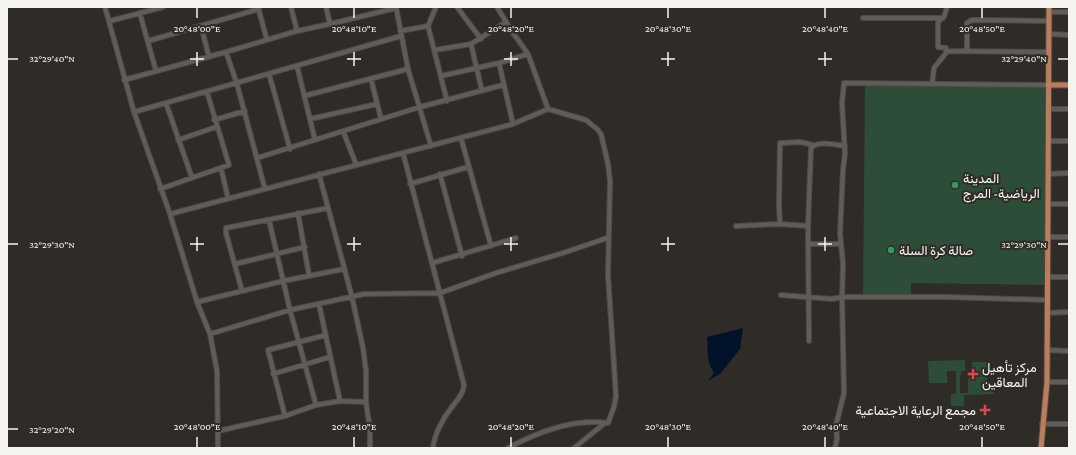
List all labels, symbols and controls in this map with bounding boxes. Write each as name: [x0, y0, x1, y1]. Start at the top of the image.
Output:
text: 20°48'00"E: [174, 23, 221, 34]
text: 20°48'10"E: [332, 23, 377, 34]
text: 20°48'20"E: [488, 23, 535, 34]
text: 20°48'30"E: [645, 23, 692, 34]
text: 20°48'40"E: [802, 23, 849, 34]
text: 20°48'50"E: [959, 23, 1005, 34]
text: 32°29'40"N: [29, 53, 75, 64]
text: 32°29'40"N: [1001, 53, 1047, 64]
place label: المدينة الرياضية- المرج: [963, 171, 1040, 203]
marker: المدينة الرياضية- المرج: [950, 180, 960, 190]
text: 32°29'30"N: [29, 239, 75, 250]
text: 32°29'30"N: [1001, 239, 1047, 250]
place label: صالة كرة السلة: [899, 243, 973, 259]
marker: صالة كرة السلة: [886, 245, 896, 255]
place label: مركز تأهيل المعاقين: [982, 360, 1037, 391]
marker: مركز تأهيل المعاقين: [967, 368, 979, 380]
place label: مجمع الرعاية الاجتماعية: [855, 403, 976, 420]
marker: مجمع الرعاية الاجتماعية: [979, 404, 991, 416]
text: 20°48'00"E: [174, 421, 221, 432]
text: 20°48'10"E: [332, 421, 377, 432]
text: 20°48'20"E: [488, 421, 535, 432]
text: 20°48'30"E: [645, 421, 692, 432]
text: 20°48'40"E: [802, 421, 849, 432]
text: 20°48'50"E: [959, 421, 1005, 432]
text: 32°29'20"N: [29, 424, 75, 435]

